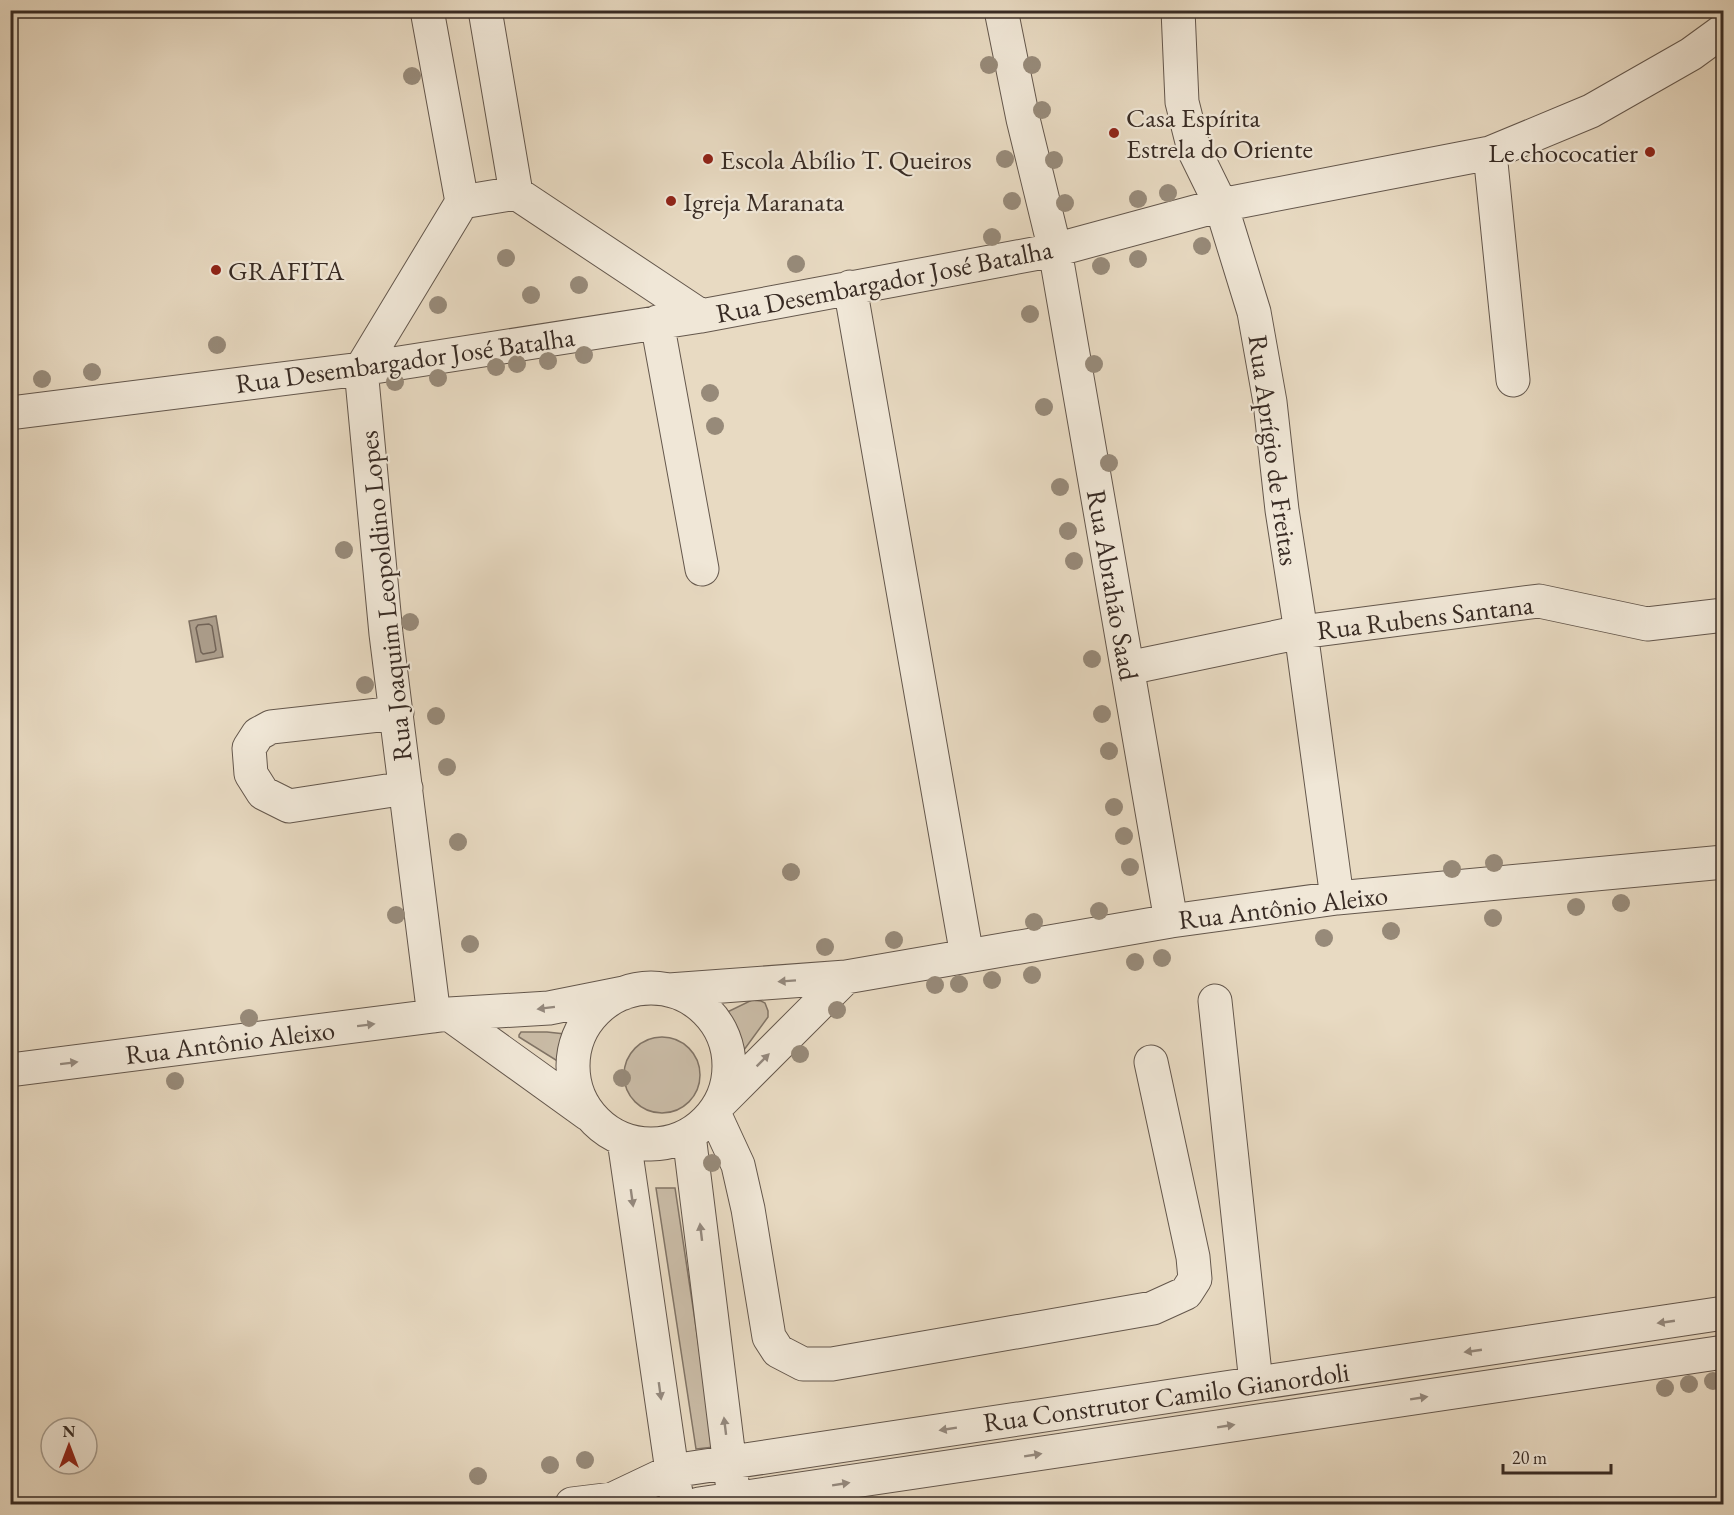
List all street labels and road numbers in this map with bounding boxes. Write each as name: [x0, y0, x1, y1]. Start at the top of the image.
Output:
street label: Rua Desembargador José Batalha: [713, 231, 1055, 331]
street label: Rua Desembargador José Batalha: [233, 319, 577, 401]
street label: Rua Aprígio de Freitas: [1240, 332, 1308, 568]
street label: Rua Joaquim Leopoldino Lopes: [350, 429, 420, 763]
street label: Rua Abrahão Saad: [1079, 487, 1147, 684]
street label: Rua Rubens Santana: [1315, 586, 1535, 648]
street label: Rua Antônio Aleixo: [1176, 877, 1390, 937]
street label: Rua Antônio Aleixo: [123, 1012, 337, 1072]
street label: Rua Construtor Camilo Gianordoli: [981, 1354, 1352, 1440]

